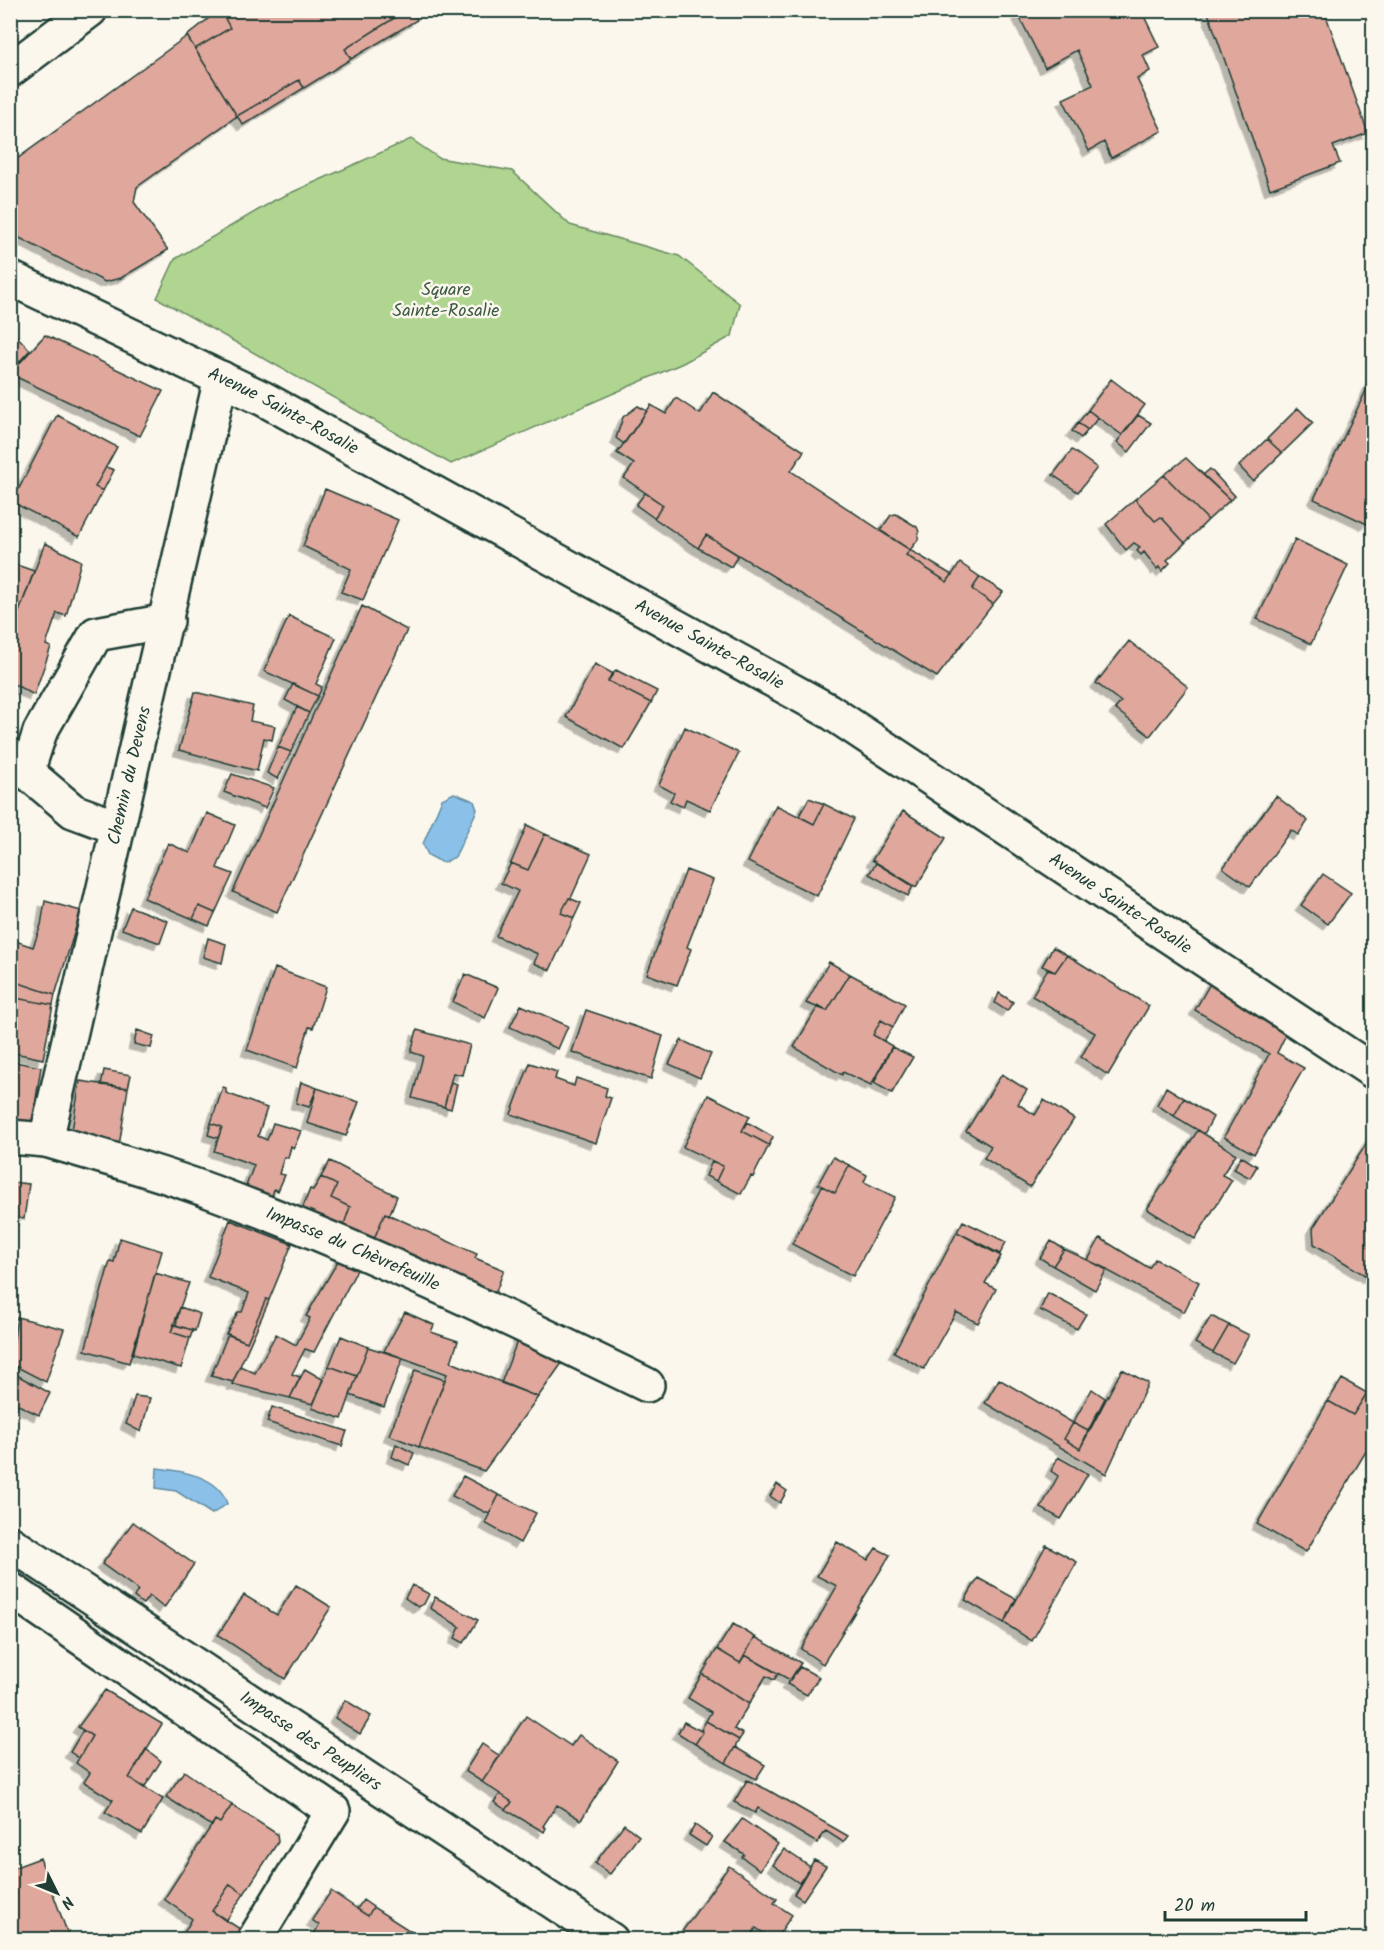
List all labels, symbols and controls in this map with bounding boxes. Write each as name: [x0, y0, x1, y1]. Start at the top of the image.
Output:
park label: Square Sainte-Rosalie: [393, 276, 499, 326]
street label: Avenue Sainte-Rosalie: [203, 360, 364, 463]
street label: Avenue Sainte-Rosalie: [629, 592, 789, 698]
street label: Chemin du Devens: [100, 703, 160, 848]
street label: Avenue Sainte-Rosalie: [1042, 846, 1198, 962]
street label: Impasse du Chèvrefeuille: [261, 1199, 445, 1299]
street label: Impasse des Peupliers: [233, 1684, 388, 1799]
north arrow: [27, 1863, 87, 1923]
scale bar: [1165, 1884, 1306, 1922]
text: N: [54, 1890, 79, 1914]
text: 20 m: [1174, 1892, 1215, 1921]

